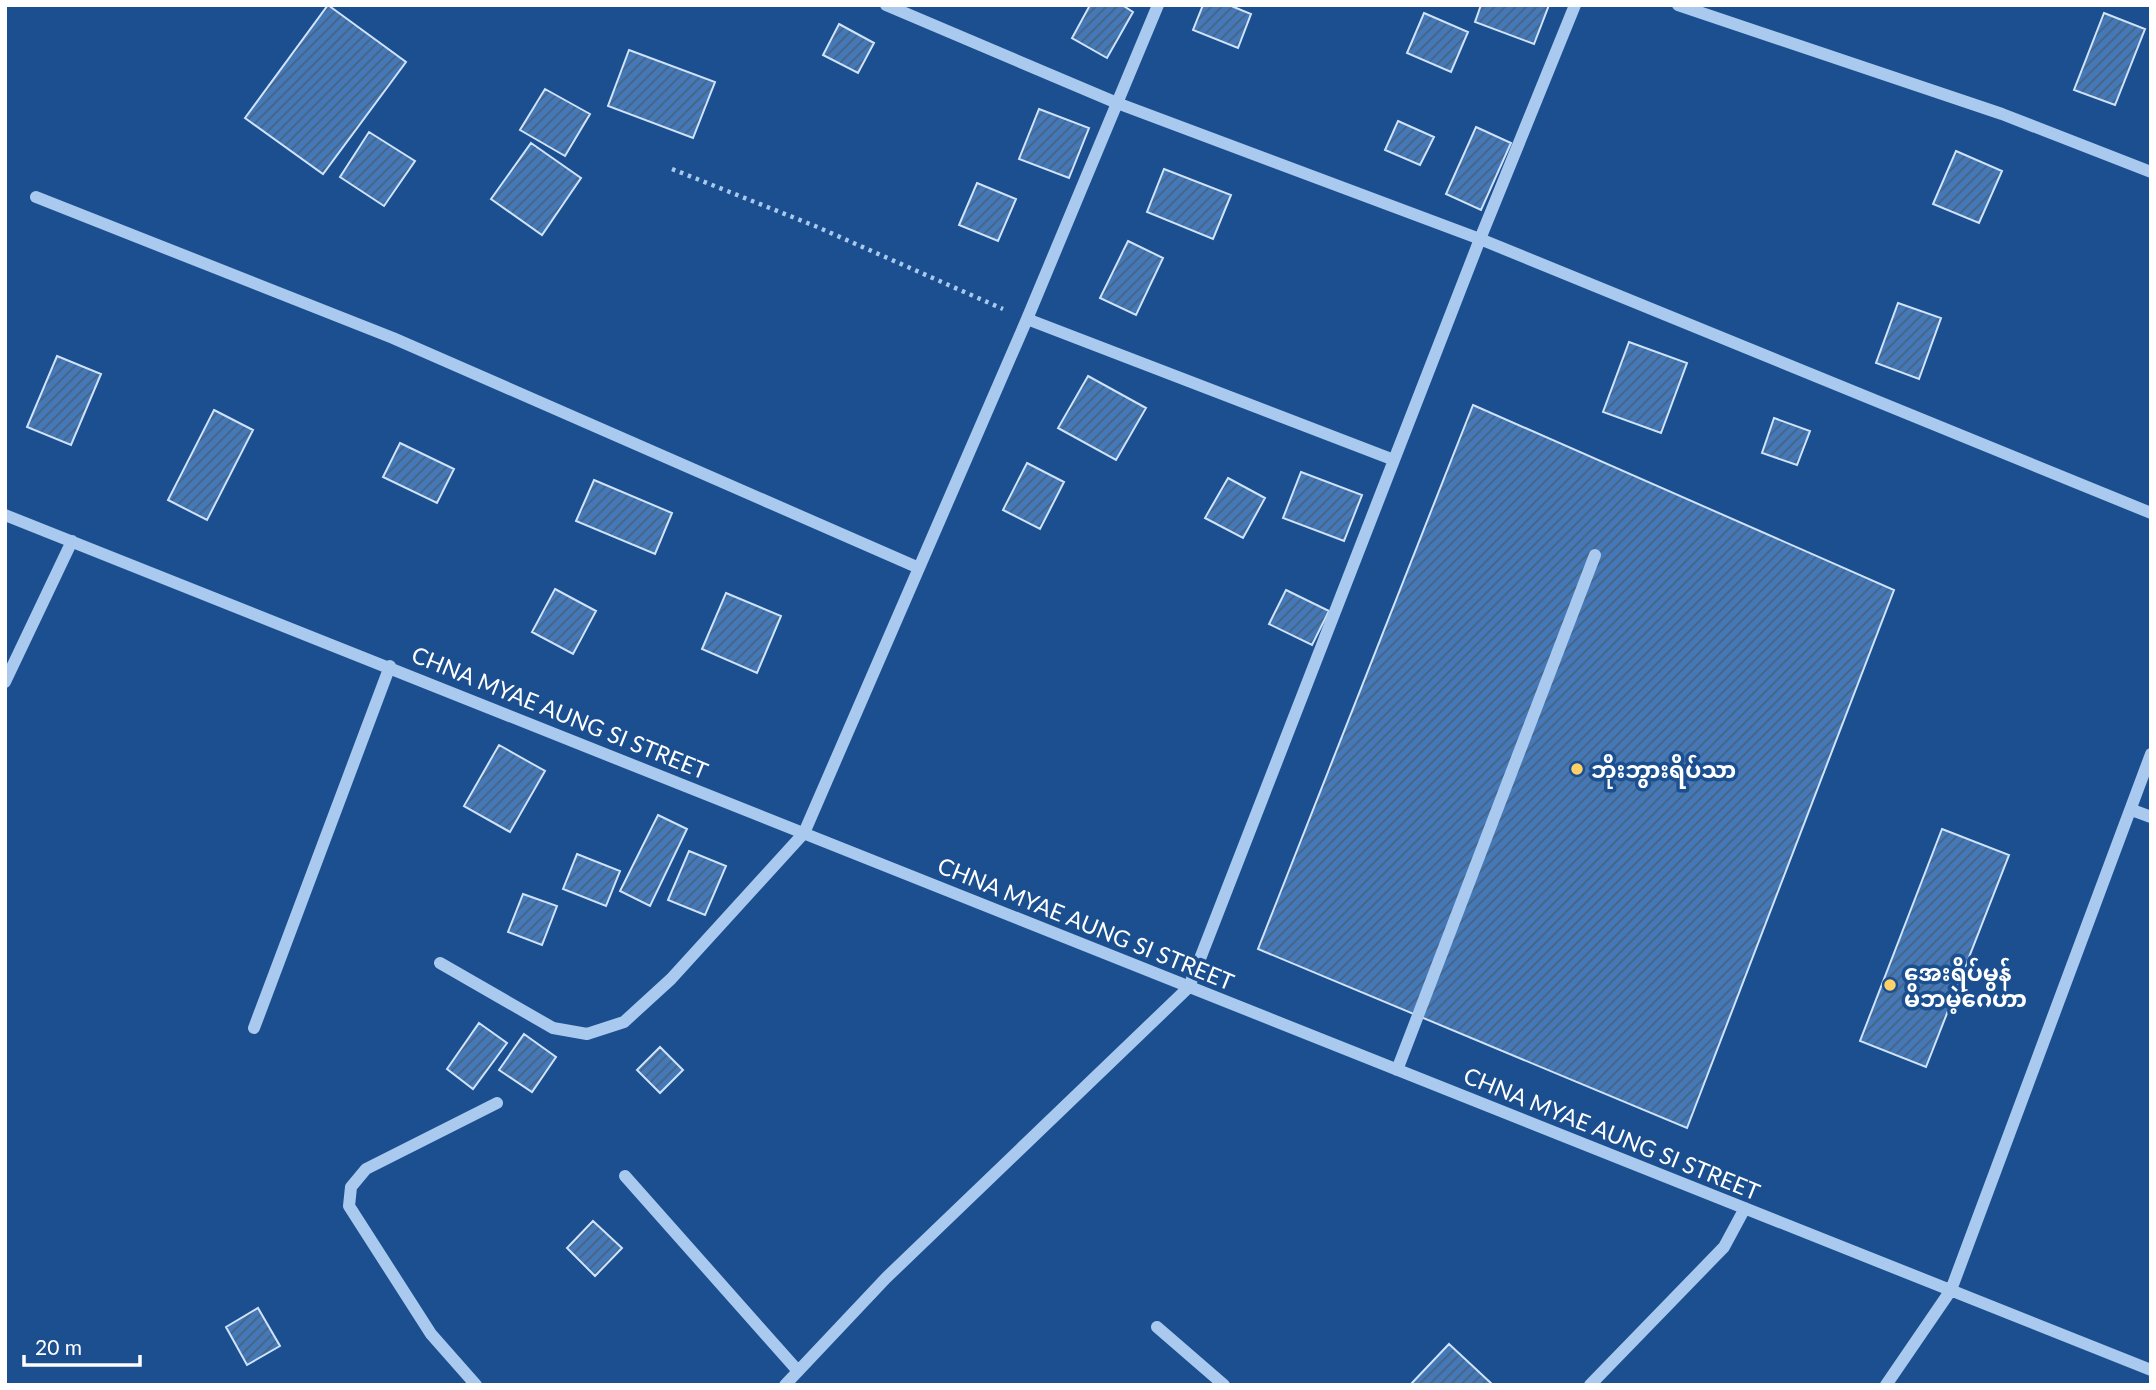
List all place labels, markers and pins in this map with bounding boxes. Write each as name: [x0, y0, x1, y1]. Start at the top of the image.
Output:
place label: ဘိုးဘွားရိပ်သာ: [1591, 754, 1736, 789]
marker: ဘိုးဘွားရိပ်သာ: [1569, 761, 1585, 777]
place label: အေးရိပ်မွန် မိဘမဲ့ဂေဟာ: [1904, 957, 2027, 1014]
marker: အေးရိပ်မွန် မိဘမဲ့ဂေဟာ: [1882, 977, 1898, 993]

